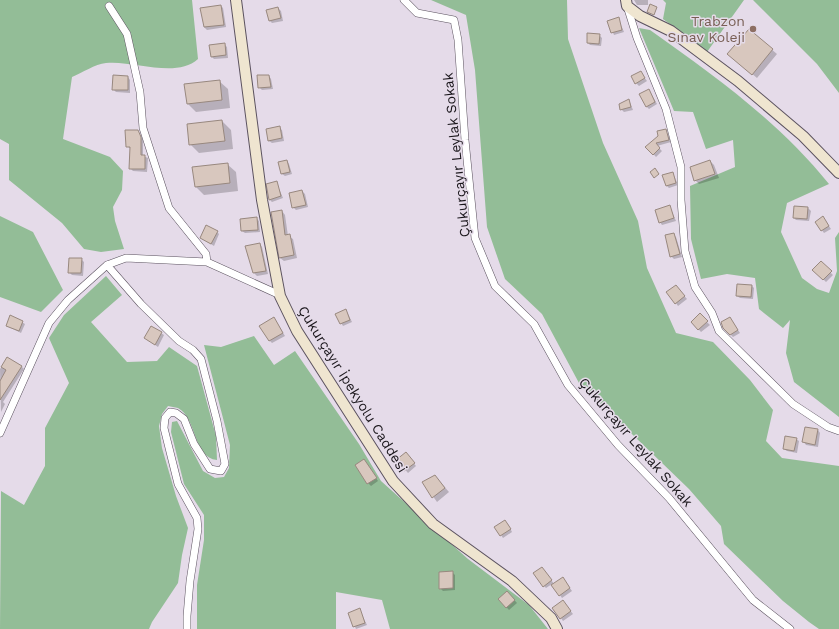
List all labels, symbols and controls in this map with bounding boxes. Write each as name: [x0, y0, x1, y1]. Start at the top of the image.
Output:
place label: Trabzon Sınav Koleji: [668, 13, 745, 45]
marker: Trabzon Sınav Koleji: [748, 24, 758, 34]
street label: Çukurçayır Leylak Sokak: [439, 72, 473, 238]
street label: Çukurçayır İpekyolu Caddesi: [295, 303, 411, 475]
street label: Çukurçayır Leylak Sokak: [576, 374, 696, 510]

